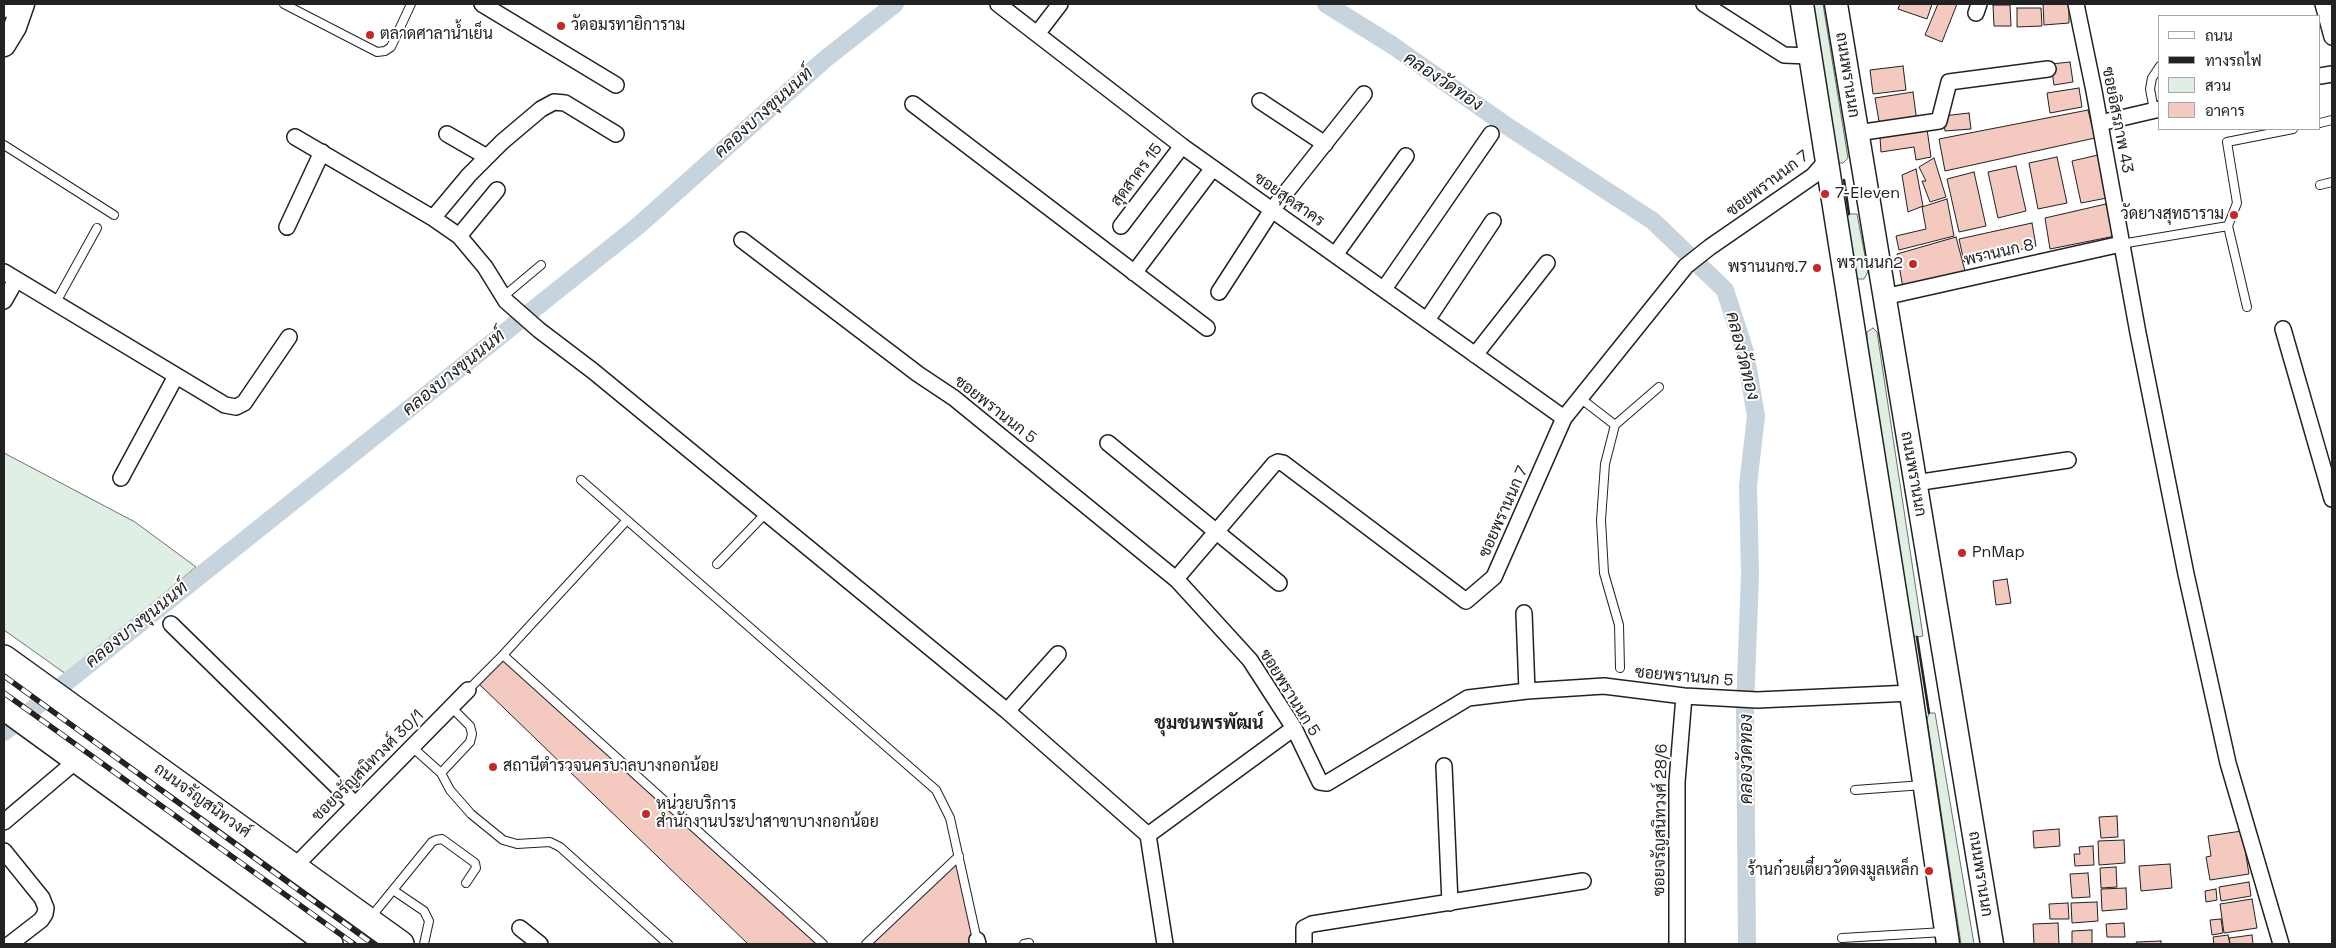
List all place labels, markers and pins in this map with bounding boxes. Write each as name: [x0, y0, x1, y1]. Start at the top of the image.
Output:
place label: วัดอมรทายิการาม: [571, 16, 685, 36]
marker: วัดอมรทายิการาม: [555, 20, 567, 32]
place label: ตลาดศาลาน้ำเย็น: [380, 25, 493, 45]
marker: ตลาดศาลาน้ำเย็น: [364, 29, 376, 41]
place label: 7-Eleven: [1835, 184, 1900, 204]
marker: 7-Eleven: [1819, 188, 1831, 200]
place label: วัดยางสุทธาราม: [2121, 205, 2224, 225]
marker: วัดยางสุทธาราม: [2228, 209, 2240, 221]
place label: พรานนก2: [1837, 254, 1903, 274]
place label: พรานนกซ.7: [1728, 258, 1807, 278]
marker: พรานนก2: [1907, 258, 1919, 270]
marker: พรานนกซ.7: [1811, 262, 1823, 274]
place label: PnMap: [1972, 543, 2025, 563]
marker: PnMap: [1956, 547, 1968, 559]
place label: สถานีตำรวจนครบาลบางกอกน้อย: [503, 757, 719, 777]
marker: สถานีตำรวจนครบาลบางกอกน้อย: [487, 761, 499, 773]
place label: หน่วยบริการ สำนักงานประปาสาขาบางกอกน้อย: [656, 795, 879, 833]
marker: หน่วยบริการ สำนักงานประปาสาขาบางกอกน้อย: [640, 808, 652, 820]
place label: ร้านก๋วยเตี๋ยววัดดงมูลเหล็ก: [1748, 861, 1919, 881]
marker: ร้านก๋วยเตี๋ยววัดดงมูลเหล็ก: [1923, 865, 1935, 877]

